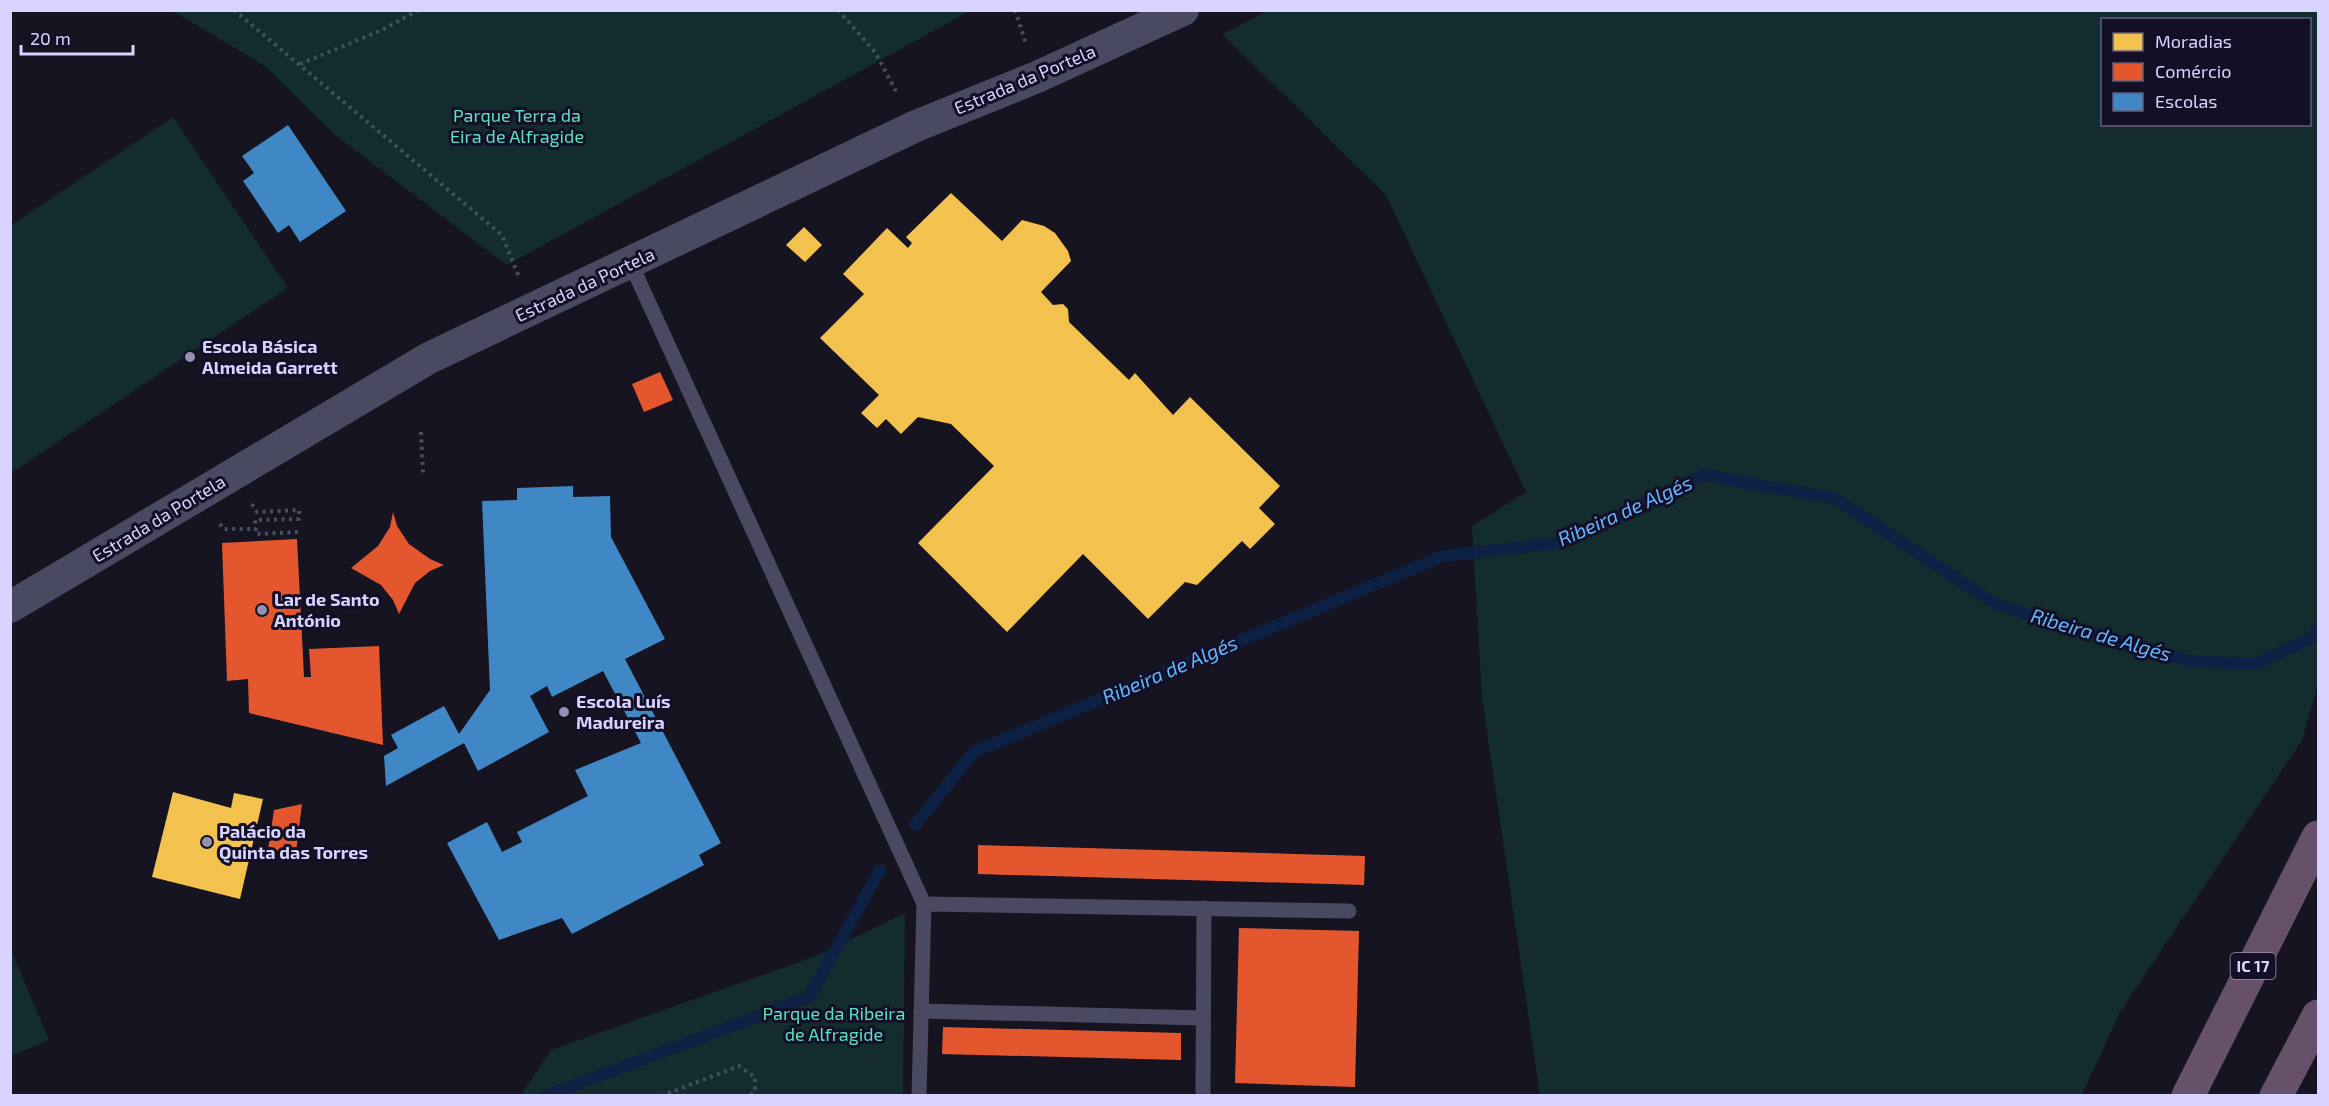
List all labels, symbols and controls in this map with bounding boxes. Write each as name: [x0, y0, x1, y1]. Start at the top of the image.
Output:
scale bar: [21, 18, 134, 56]
legend: [2101, 18, 2311, 126]
text: 20 m: [30, 27, 71, 49]
text: Moradias: [2155, 30, 2232, 52]
street label: Estrada da Portela: [951, 39, 1099, 119]
text: Comércio: [2155, 60, 2231, 82]
text: Escolas: [2155, 90, 2217, 112]
park label: Parque Terra da Eira de Alfragide: [450, 104, 584, 147]
street label: Estrada da Portela: [511, 242, 658, 326]
place label: Escola Básica Almeida Garrett: [202, 335, 338, 378]
marker: Escola Básica Almeida Garrett: [183, 350, 197, 364]
street label: Estrada da Portela: [88, 470, 229, 567]
water label: Ribeira de Algés: [1554, 470, 1696, 551]
place label: Lar de Santo António: [274, 588, 380, 631]
marker: Lar de Santo António: [255, 603, 269, 617]
water label: Ribeira de Algés: [2028, 603, 2174, 666]
water label: Ribeira de Algés: [1098, 630, 1241, 708]
place label: Escola Luís Madureira: [576, 690, 671, 733]
marker: Escola Luís Madureira: [557, 705, 571, 719]
place label: Palácio da Quinta das Torres: [219, 820, 368, 863]
marker: Palácio da Quinta das Torres: [200, 835, 214, 849]
road number: IC 17: [2230, 953, 2276, 979]
park label: Parque da Ribeira de Alfragide: [763, 1002, 905, 1045]

